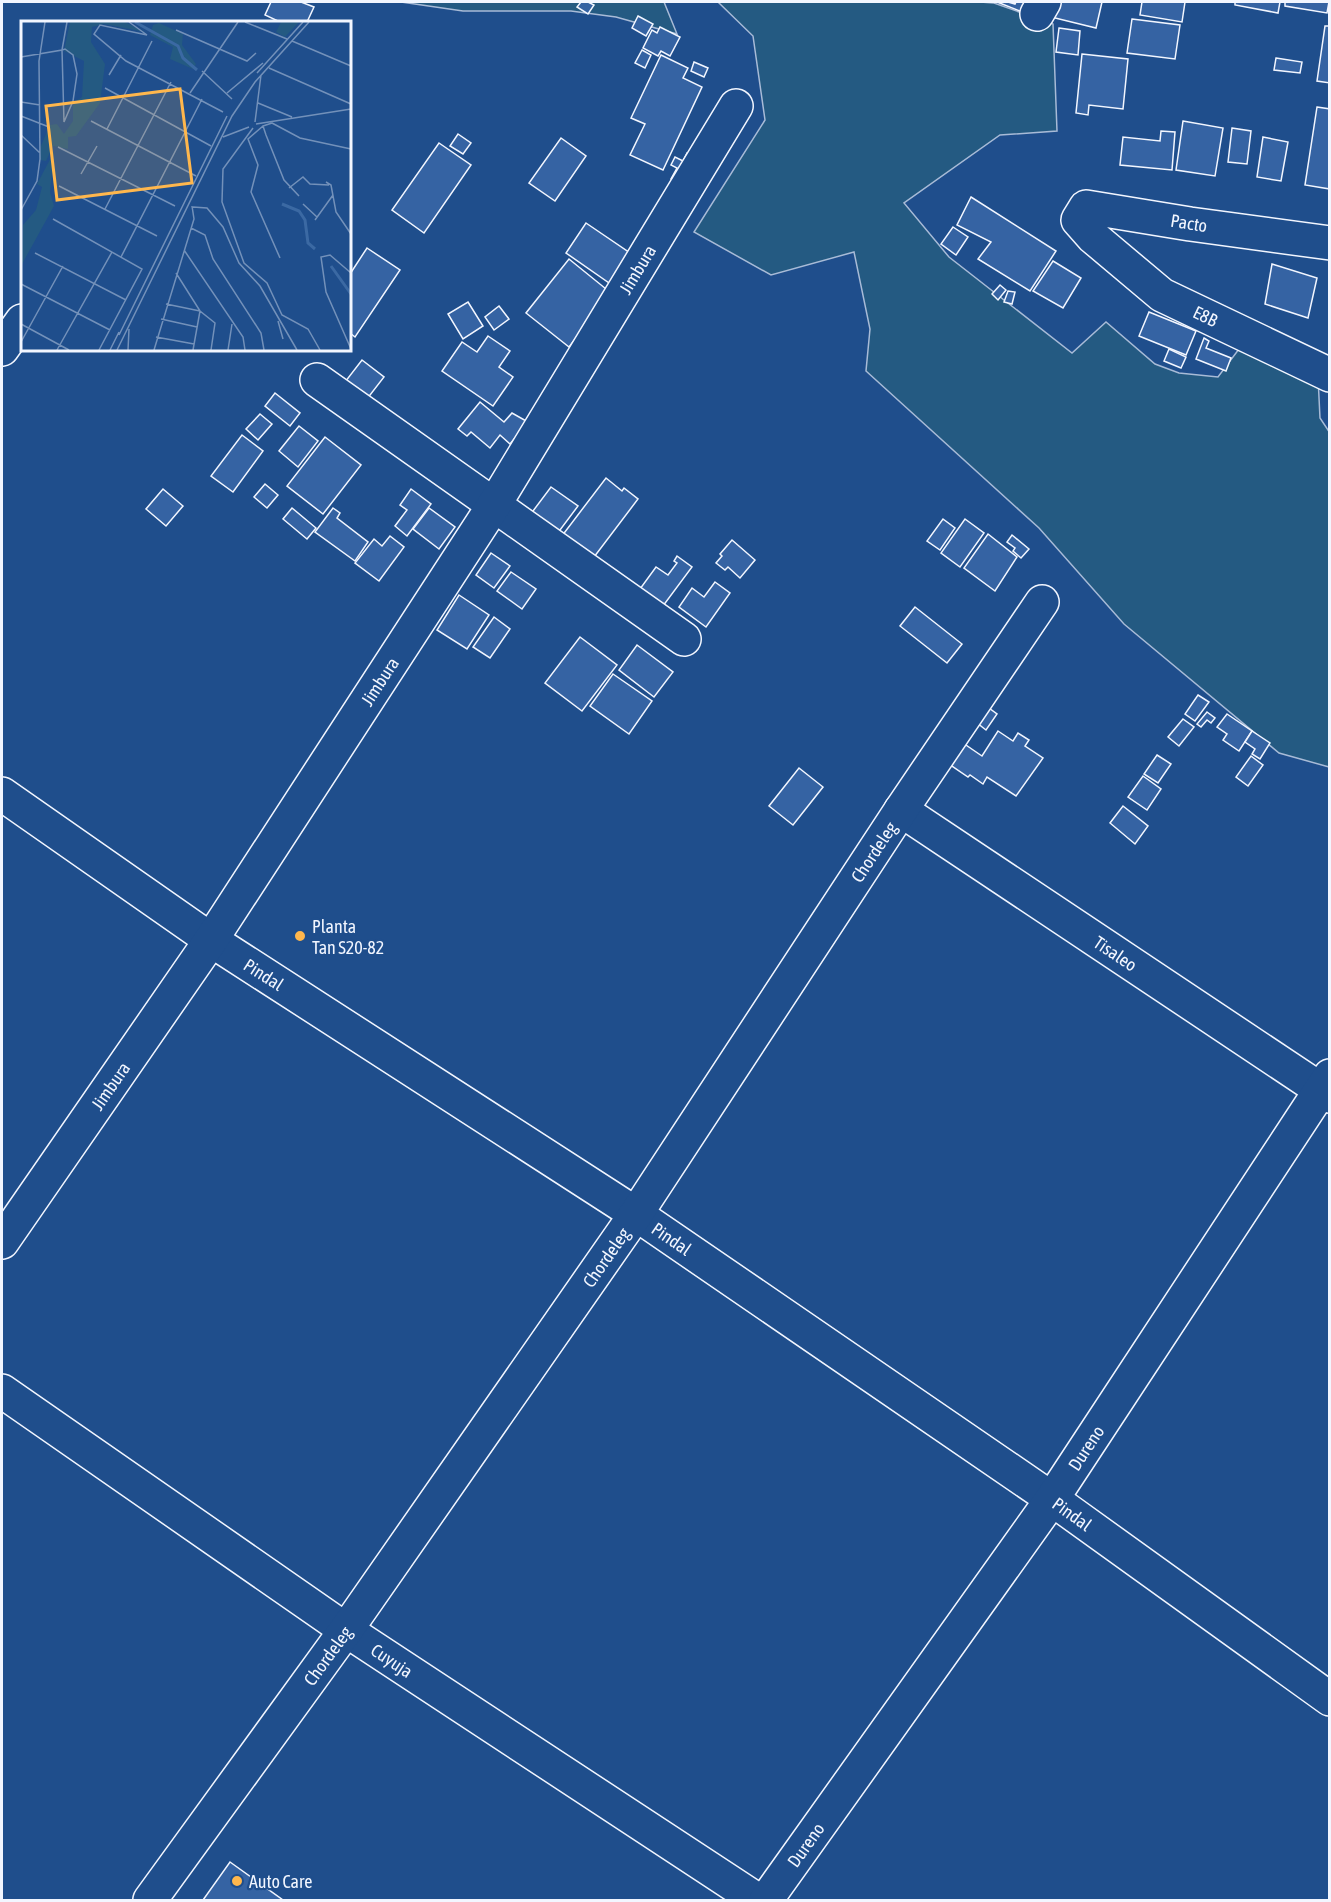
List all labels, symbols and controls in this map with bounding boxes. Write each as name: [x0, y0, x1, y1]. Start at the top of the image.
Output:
inset map: [21, 21, 351, 351]
street label: Pacto: [1169, 210, 1209, 236]
street label: Jimbura: [614, 241, 660, 297]
street label: E8B: [1190, 301, 1222, 331]
street label: Jimbura: [356, 653, 403, 709]
street label: Chordeleg: [846, 817, 901, 886]
place label: Planta Tan S20-82: [312, 916, 384, 958]
marker: Planta Tan S20-82: [293, 929, 307, 943]
street label: Tisaleo: [1090, 931, 1141, 975]
street label: Pindal: [240, 954, 288, 995]
street label: Jimbura: [86, 1058, 134, 1114]
street label: Pindal: [648, 1218, 696, 1259]
street label: Chordeleg: [578, 1223, 634, 1291]
street label: Dureno: [1063, 1421, 1108, 1474]
street label: Pindal: [1049, 1493, 1096, 1535]
street label: Chordeleg: [299, 1622, 356, 1689]
street label: Cuyuja: [367, 1639, 417, 1682]
street label: Dureno: [783, 1818, 828, 1871]
place label: Auto Care: [249, 1871, 312, 1892]
marker: Auto Care: [230, 1874, 244, 1888]

